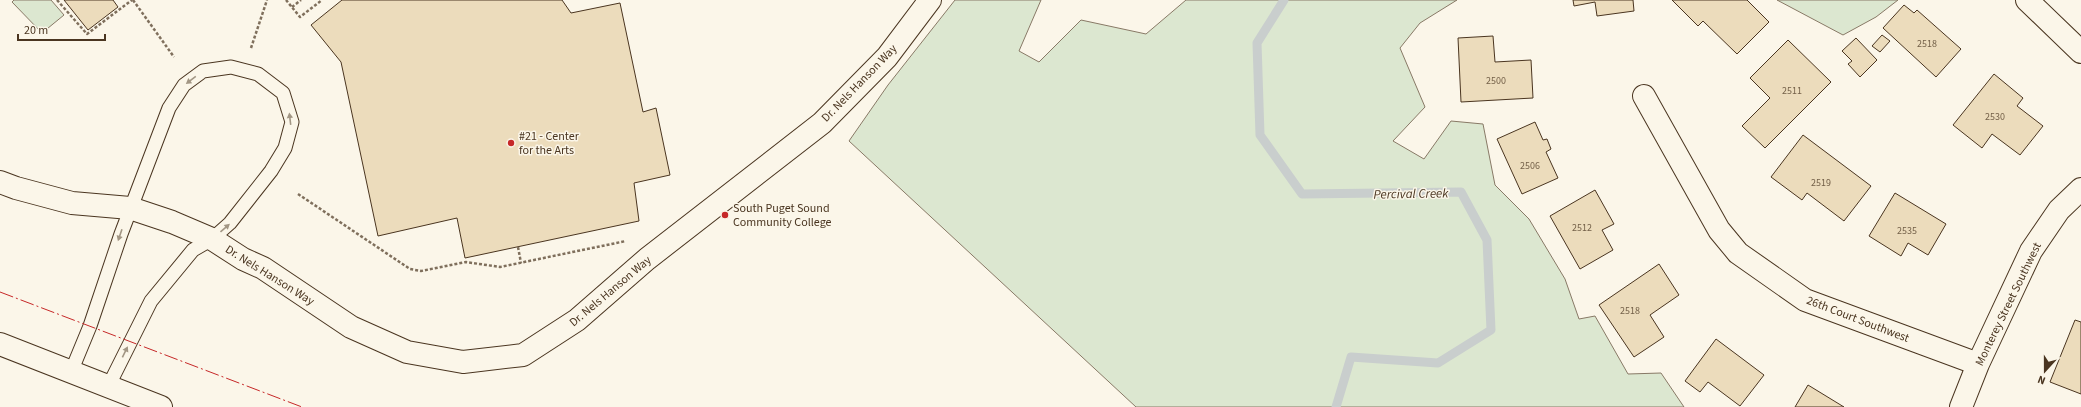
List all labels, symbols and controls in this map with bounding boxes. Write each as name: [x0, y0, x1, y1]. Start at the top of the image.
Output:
scale bar: [18, 16, 105, 42]
text: 20 m: [24, 22, 48, 39]
house number: 2518: [1917, 37, 1937, 51]
street label: Dr. Nels Hanson Way: [818, 40, 901, 126]
house number: 2500: [1486, 74, 1506, 88]
one-way arrow: [186, 76, 197, 84]
house number: 2511: [1782, 84, 1802, 98]
house number: 2530: [1985, 110, 2005, 124]
one-way arrow: [287, 113, 293, 125]
place label: #21 - Center for the Arts: [519, 128, 580, 159]
marker: #21 - Center for the Arts: [506, 138, 516, 148]
house number: 2506: [1520, 159, 1540, 173]
house number: 2519: [1811, 176, 1831, 190]
water label: Percival Creek: [1373, 184, 1449, 204]
place label: South Puget Sound Community College: [733, 200, 832, 231]
marker: South Puget Sound Community College: [720, 210, 730, 220]
house number: 2512: [1572, 221, 1592, 235]
one-way arrow: [219, 223, 230, 232]
house number: 2535: [1897, 224, 1917, 238]
one-way arrow: [117, 229, 123, 241]
street label: Monterey Street Southwest: [1971, 240, 2046, 369]
street label: Dr. Nels Hanson Way: [222, 241, 318, 310]
street label: Dr. Nels Hanson Way: [566, 252, 655, 331]
street label: 26th Court Southwest: [1804, 292, 1912, 347]
house number: 2518: [1620, 304, 1640, 318]
one-way arrow: [122, 346, 129, 358]
north arrow: [2025, 351, 2065, 391]
text: N: [2035, 372, 2048, 388]

